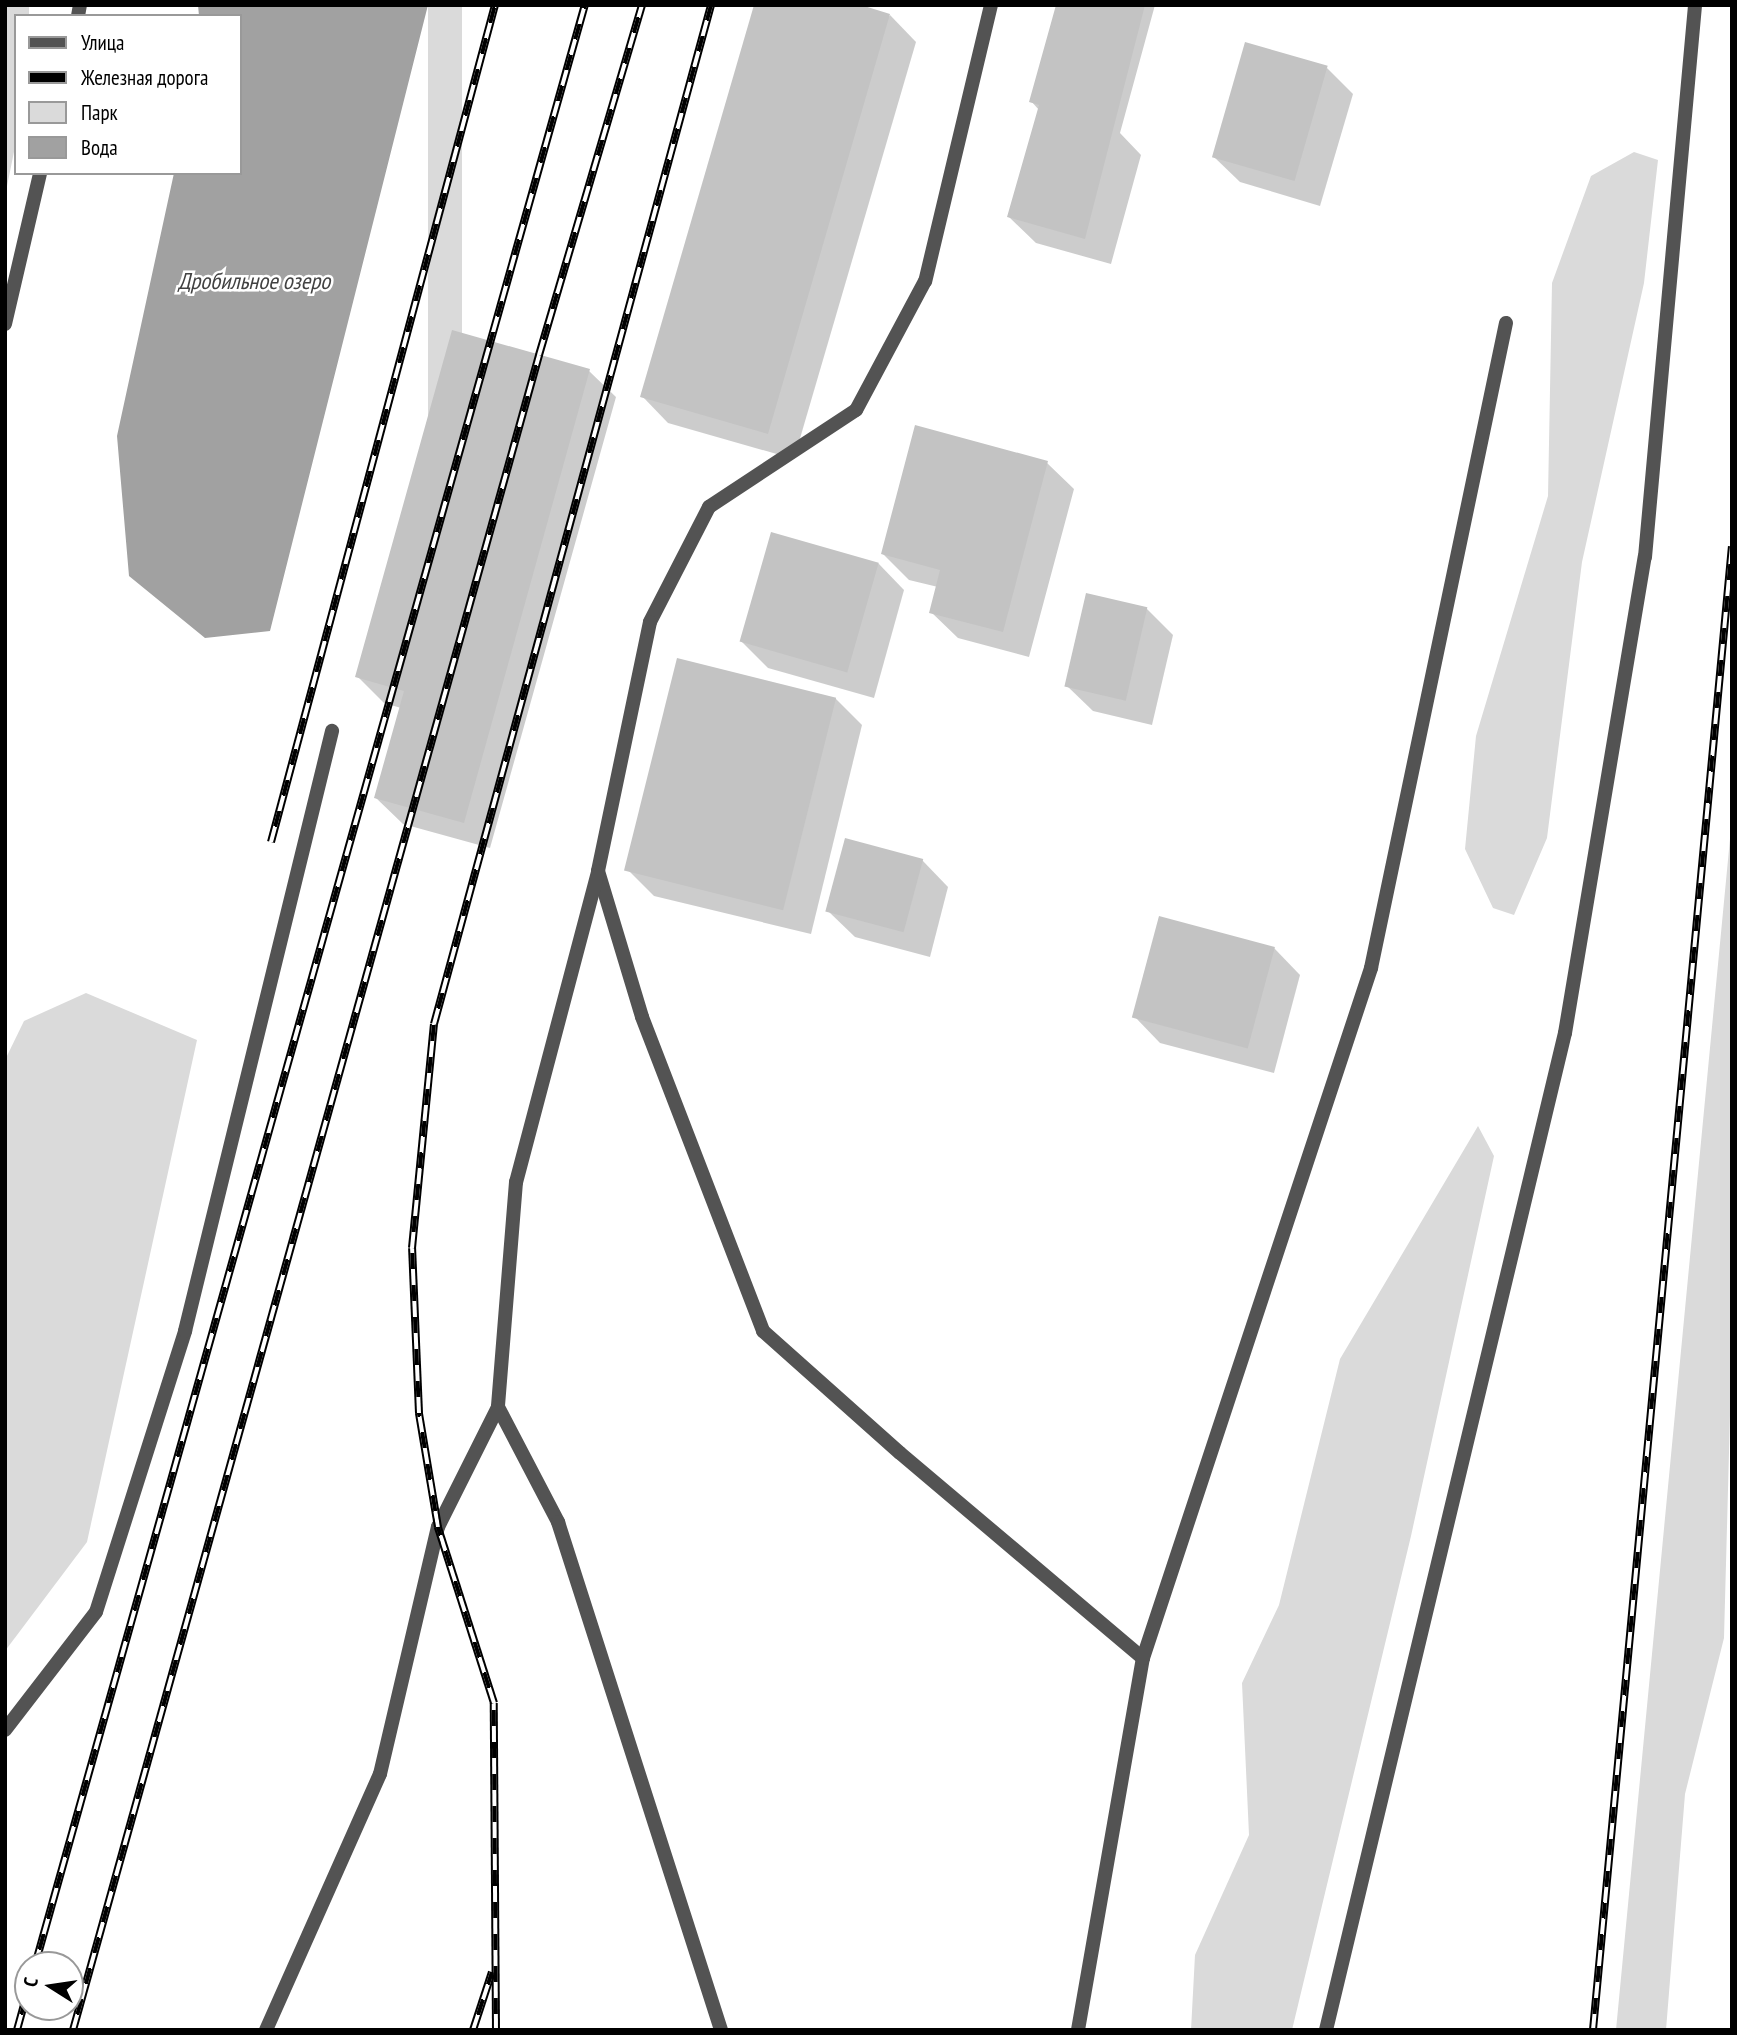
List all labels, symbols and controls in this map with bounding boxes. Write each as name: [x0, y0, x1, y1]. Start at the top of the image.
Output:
legend: [14, 14, 242, 175]
text: Улица: [81, 29, 124, 56]
text: Железная дорога: [81, 64, 208, 91]
text: Парк: [81, 99, 118, 126]
text: Вода: [81, 134, 118, 161]
water label: Дробильное озеро: [178, 267, 330, 295]
north arrow: [14, 1951, 84, 2021]
text: С: [18, 1975, 43, 1989]

